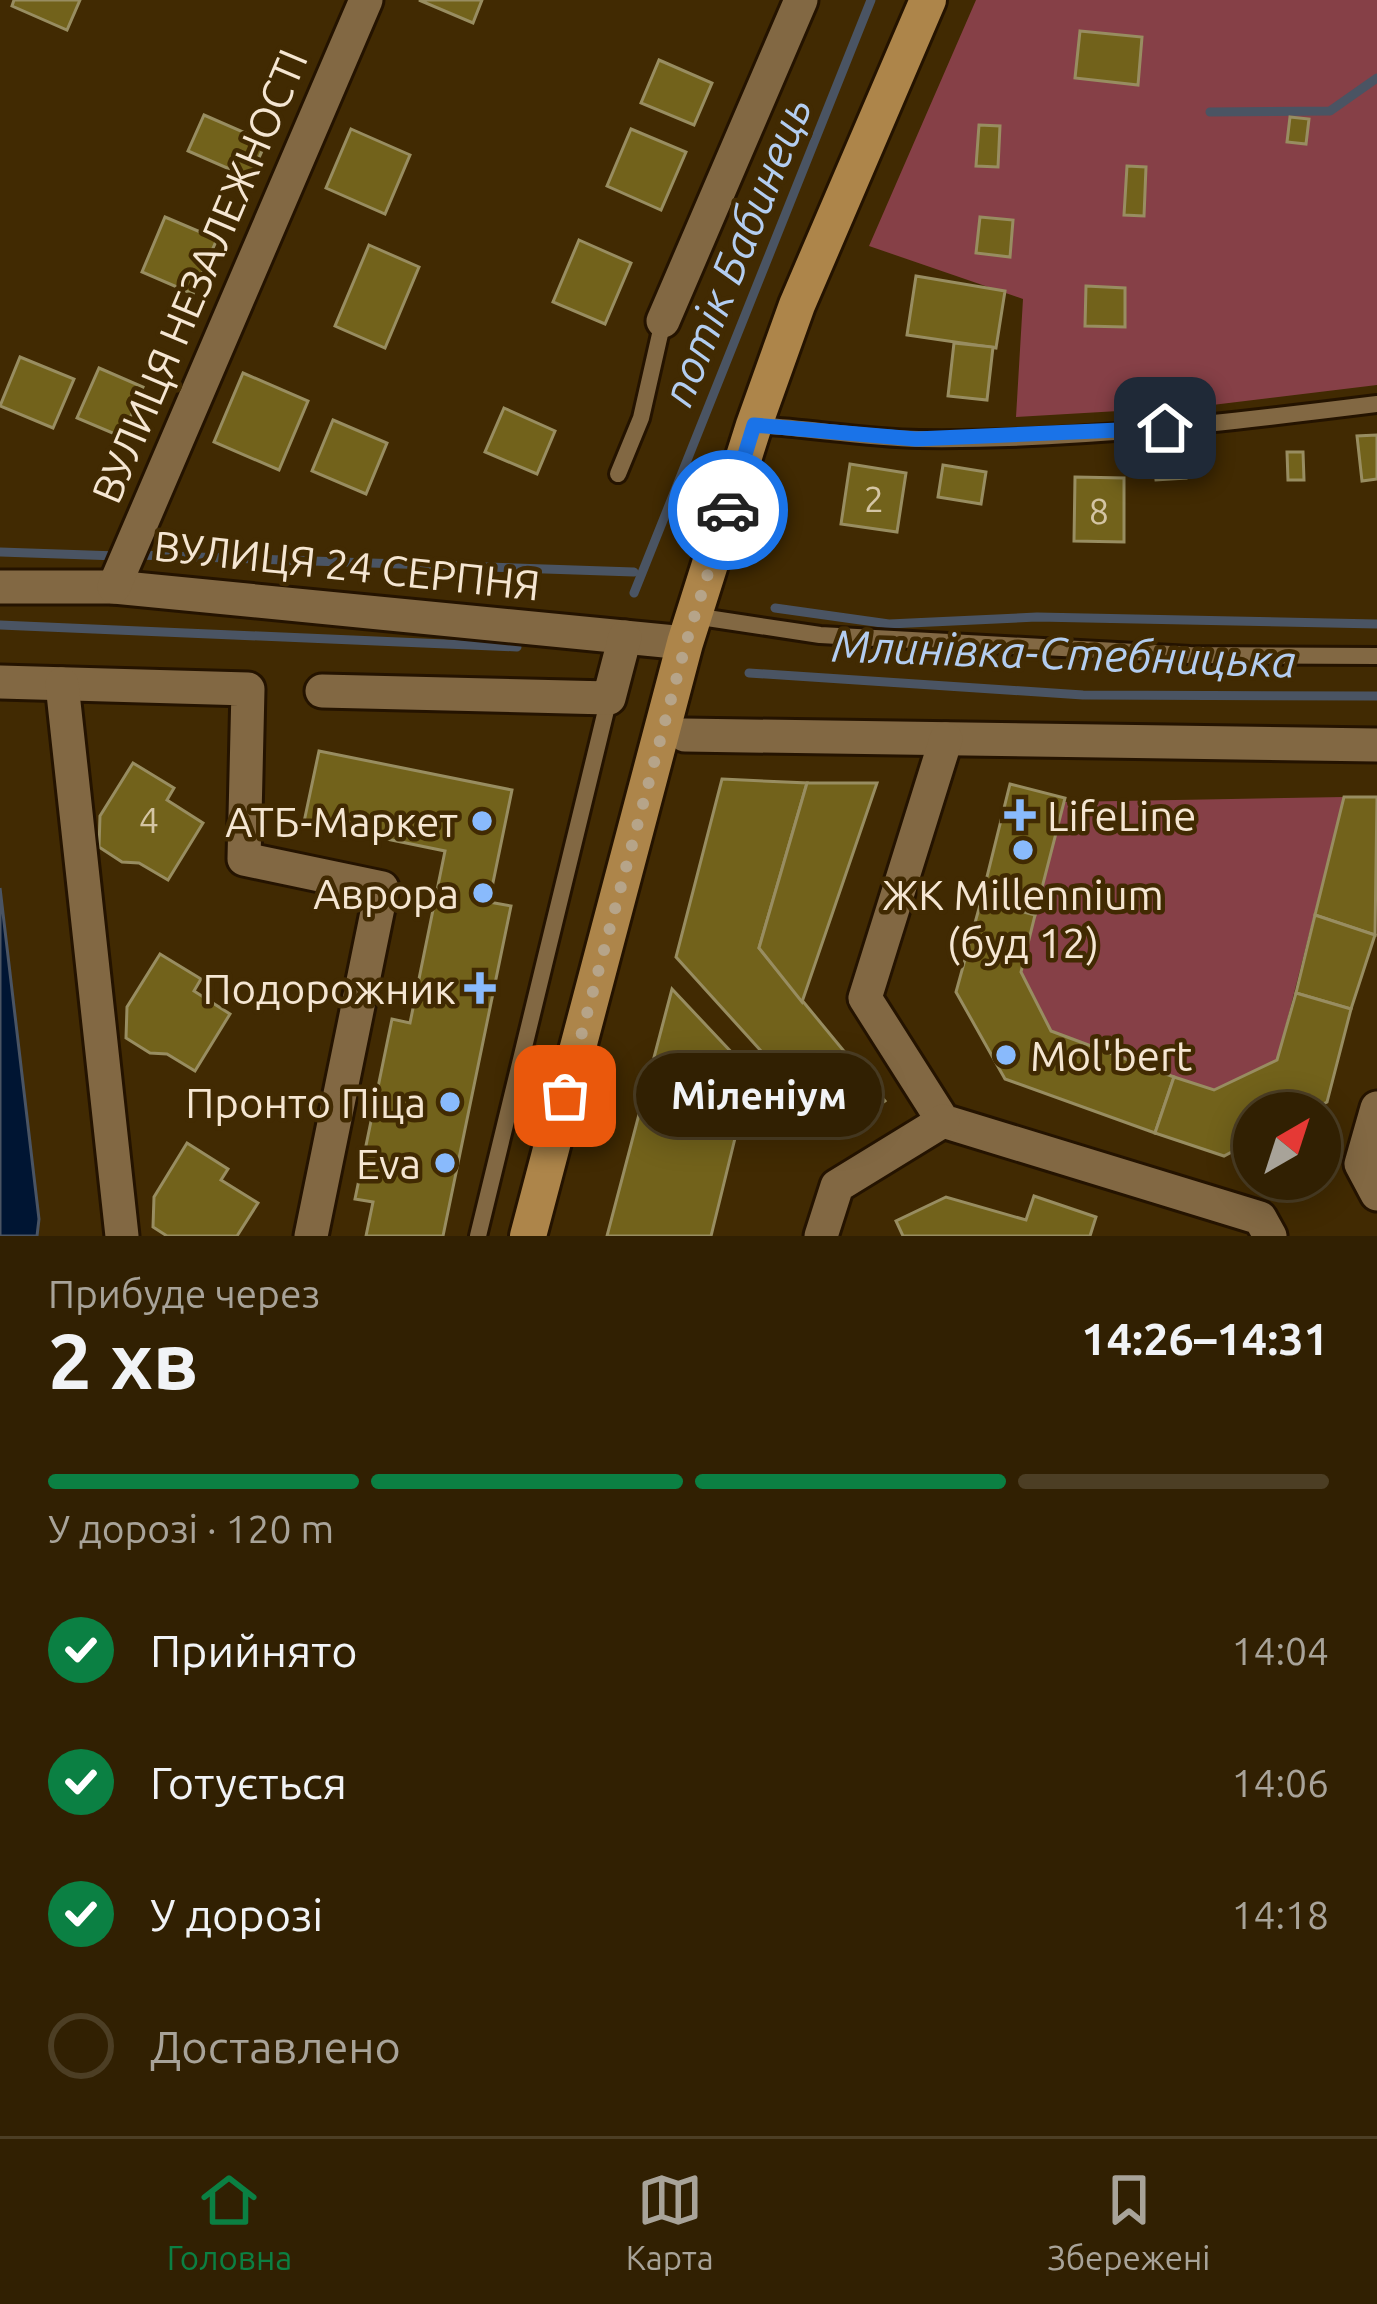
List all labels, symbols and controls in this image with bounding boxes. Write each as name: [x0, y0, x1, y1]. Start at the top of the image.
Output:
street label: ВУЛИЦЯ НЕЗАЛЕЖНОСТІ: [82, 42, 316, 510]
water label: потік Бабинець: [651, 89, 821, 413]
pin: [1114, 377, 1216, 479]
icon: home: [1132, 395, 1198, 461]
courier: [668, 450, 788, 570]
icon: car: [695, 477, 761, 543]
house number: 2: [864, 478, 884, 519]
house number: 8: [1089, 490, 1109, 531]
street label: ВУЛИЦЯ 24 СЕРПНЯ: [152, 521, 542, 609]
water label: Млинівка-Стебницька: [831, 619, 1297, 687]
place label: LifeLine: [1047, 792, 1196, 839]
place label: АТБ-Маркет: [225, 798, 458, 845]
house number: 4: [139, 799, 159, 840]
marker: LifeLine: [1004, 799, 1036, 831]
marker: АТБ-Маркет: [469, 808, 495, 834]
marker: ЖК Millennium (буд 12): [1010, 837, 1036, 863]
place label: Аврора: [313, 870, 459, 917]
place label: ЖК Millennium (буд 12): [882, 871, 1164, 966]
marker: Аврора: [470, 880, 496, 906]
place label: Подорожник: [202, 965, 456, 1012]
marker: Подорожник: [467, 975, 493, 1001]
place label: Mol'bert: [1030, 1032, 1192, 1079]
marker: Mol'bert: [993, 1042, 1019, 1068]
pin: [514, 1045, 616, 1147]
callout: Міленіум: [637, 1054, 883, 1138]
icon: bag: [532, 1063, 598, 1129]
text: Міленіум: [671, 1073, 847, 1116]
place label: Пронто Піца: [185, 1079, 426, 1126]
marker: Пронто Піца: [437, 1089, 463, 1115]
north arrow: [1233, 1092, 1341, 1200]
map controls: [1233, 1092, 1341, 1200]
place label: Eva: [356, 1140, 421, 1187]
marker: Eva: [432, 1150, 458, 1176]
text: Прибуде через: [48, 1272, 320, 1315]
text: 14:26–14:31: [1081, 1313, 1329, 1364]
text: 2 хв: [48, 1316, 199, 1404]
text: У дорозі · 120 m: [48, 1507, 334, 1550]
icon: check: [48, 1617, 114, 1683]
text: Прийнято: [150, 1625, 357, 1676]
text: 14:04: [1231, 1629, 1329, 1672]
icon: check: [48, 1749, 114, 1815]
text: Готується: [150, 1757, 347, 1808]
text: 14:06: [1231, 1761, 1329, 1804]
icon: check: [48, 1881, 114, 1947]
text: У дорозі: [150, 1889, 323, 1940]
text: 14:18: [1231, 1893, 1329, 1936]
text: Доставлено: [150, 2021, 401, 2072]
tab: Головна: [167, 2167, 292, 2276]
tab: Карта: [626, 2167, 714, 2276]
tab: Збережені: [1047, 2167, 1210, 2276]

